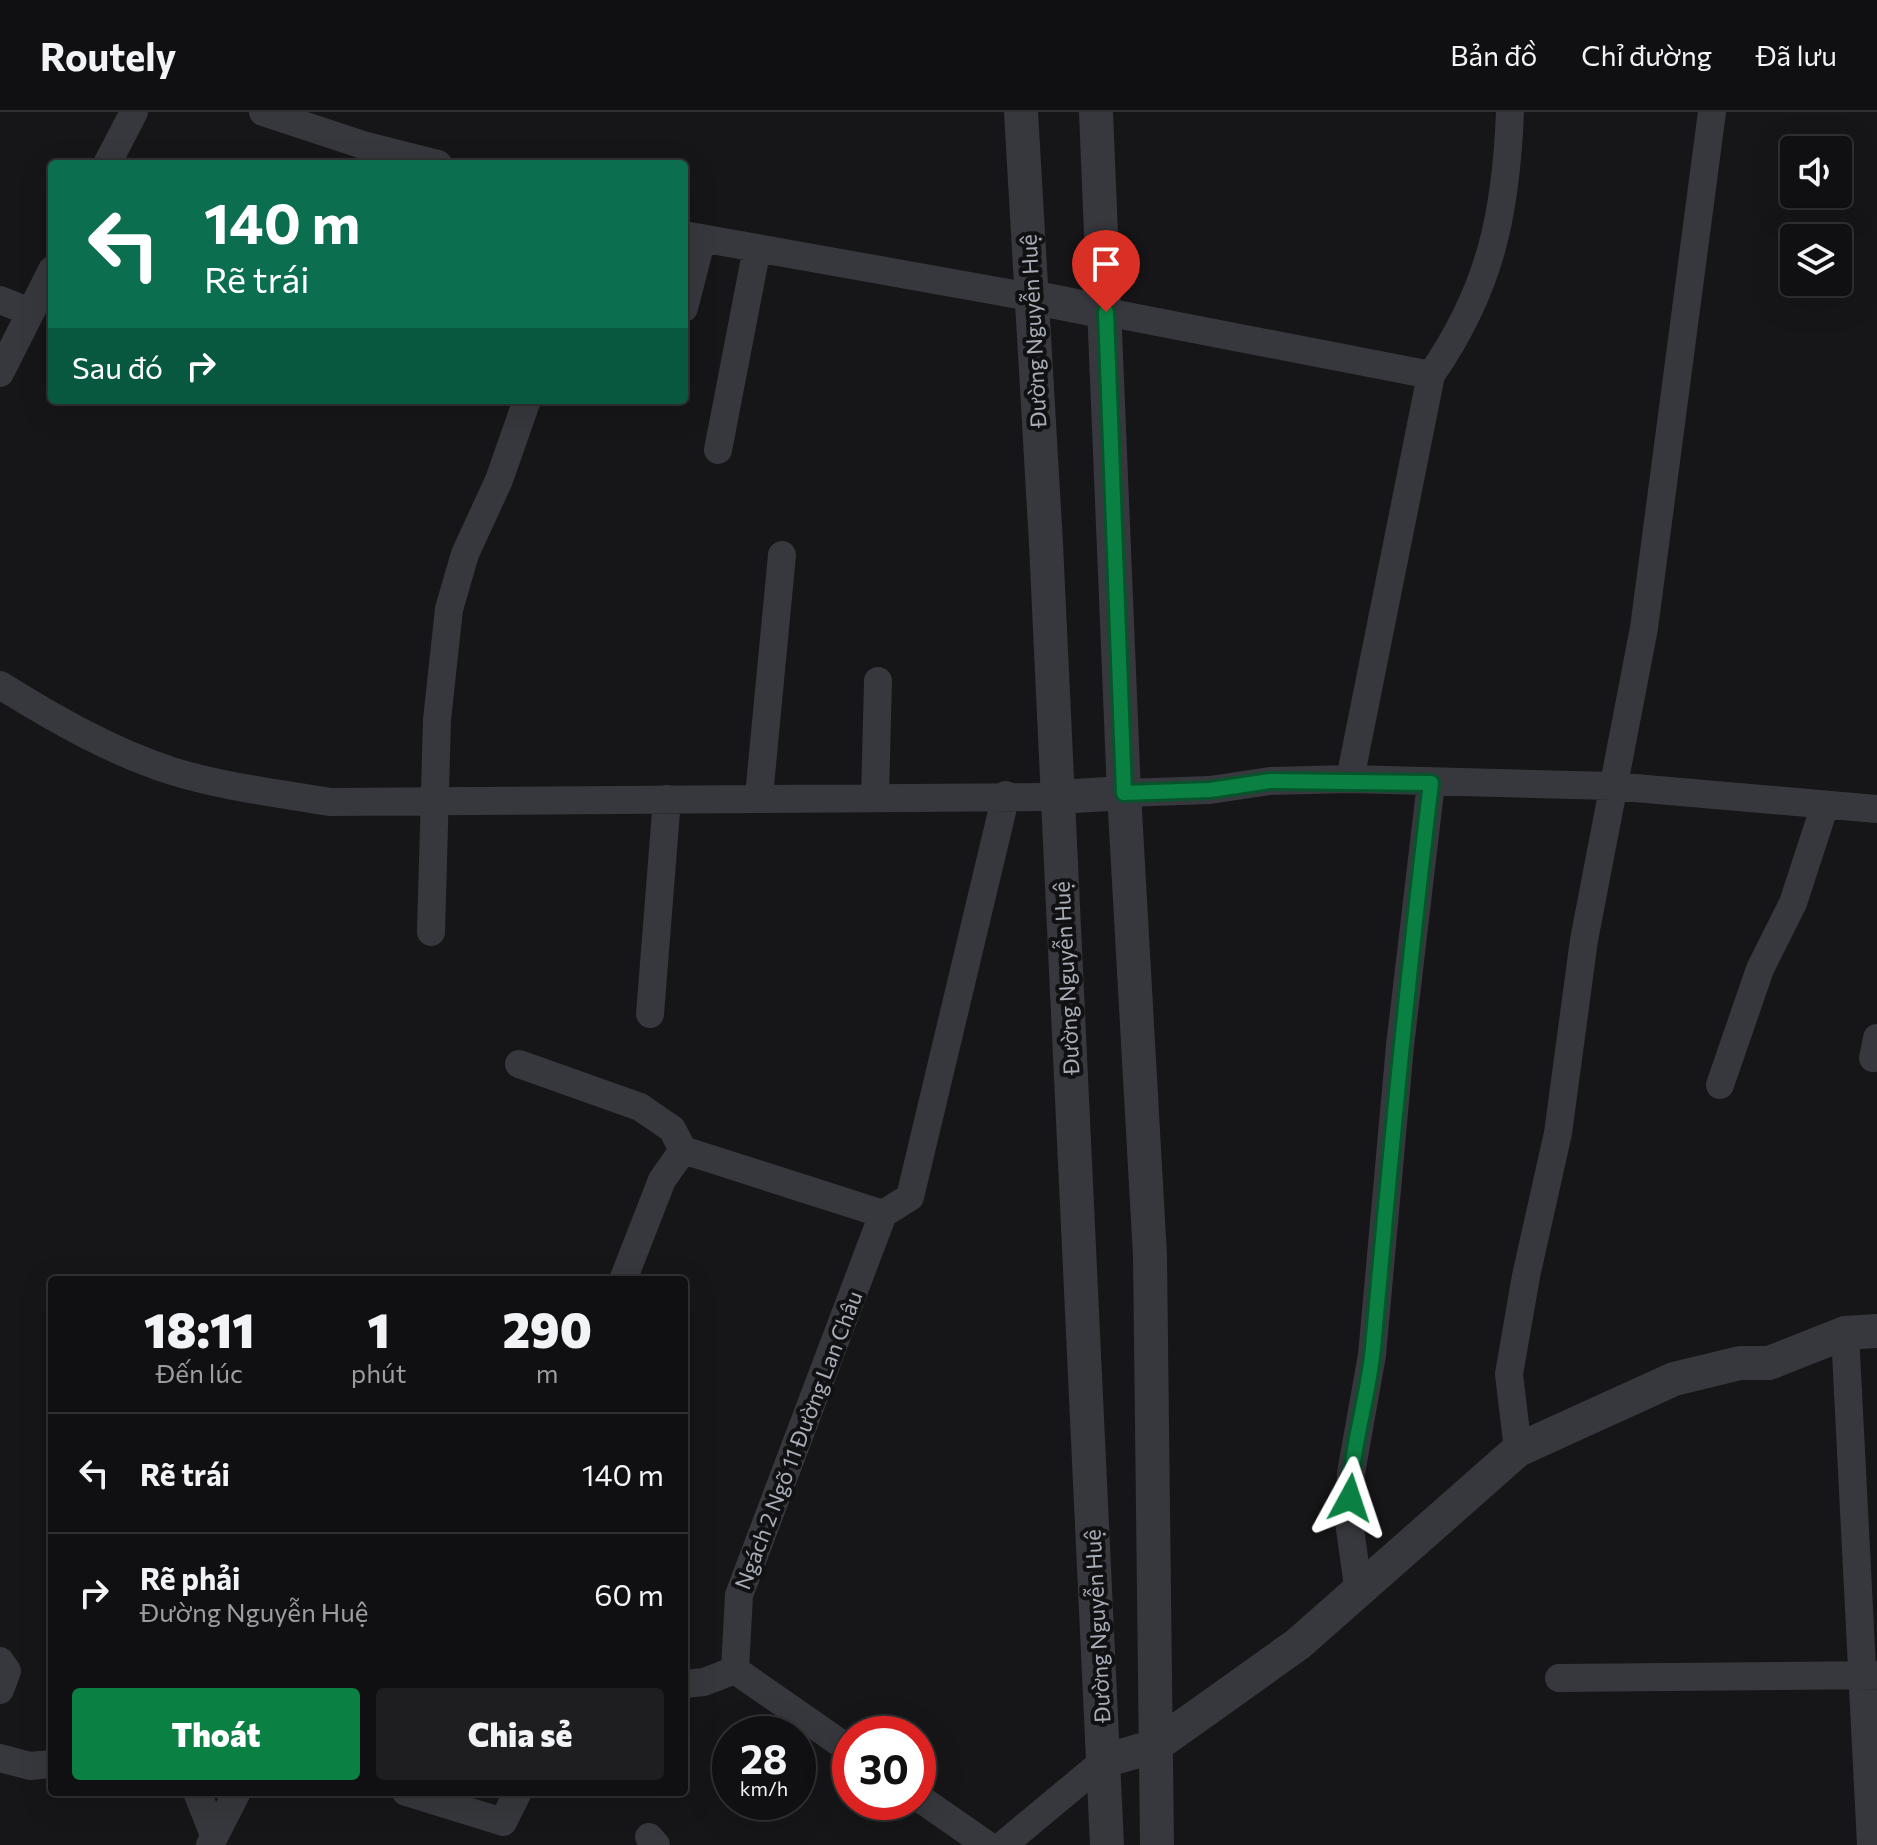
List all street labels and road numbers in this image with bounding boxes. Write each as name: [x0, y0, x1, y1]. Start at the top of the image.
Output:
street label: Đường Nguyễn Huệ: [1014, 234, 1052, 429]
street label: Đường Nguyễn Huệ: [1047, 881, 1085, 1076]
street label: Ngách 2 Ngõ 11 Đường Lan Châu: [728, 1287, 868, 1593]
street label: Đường Nguyễn Huệ: [1078, 1529, 1116, 1724]

